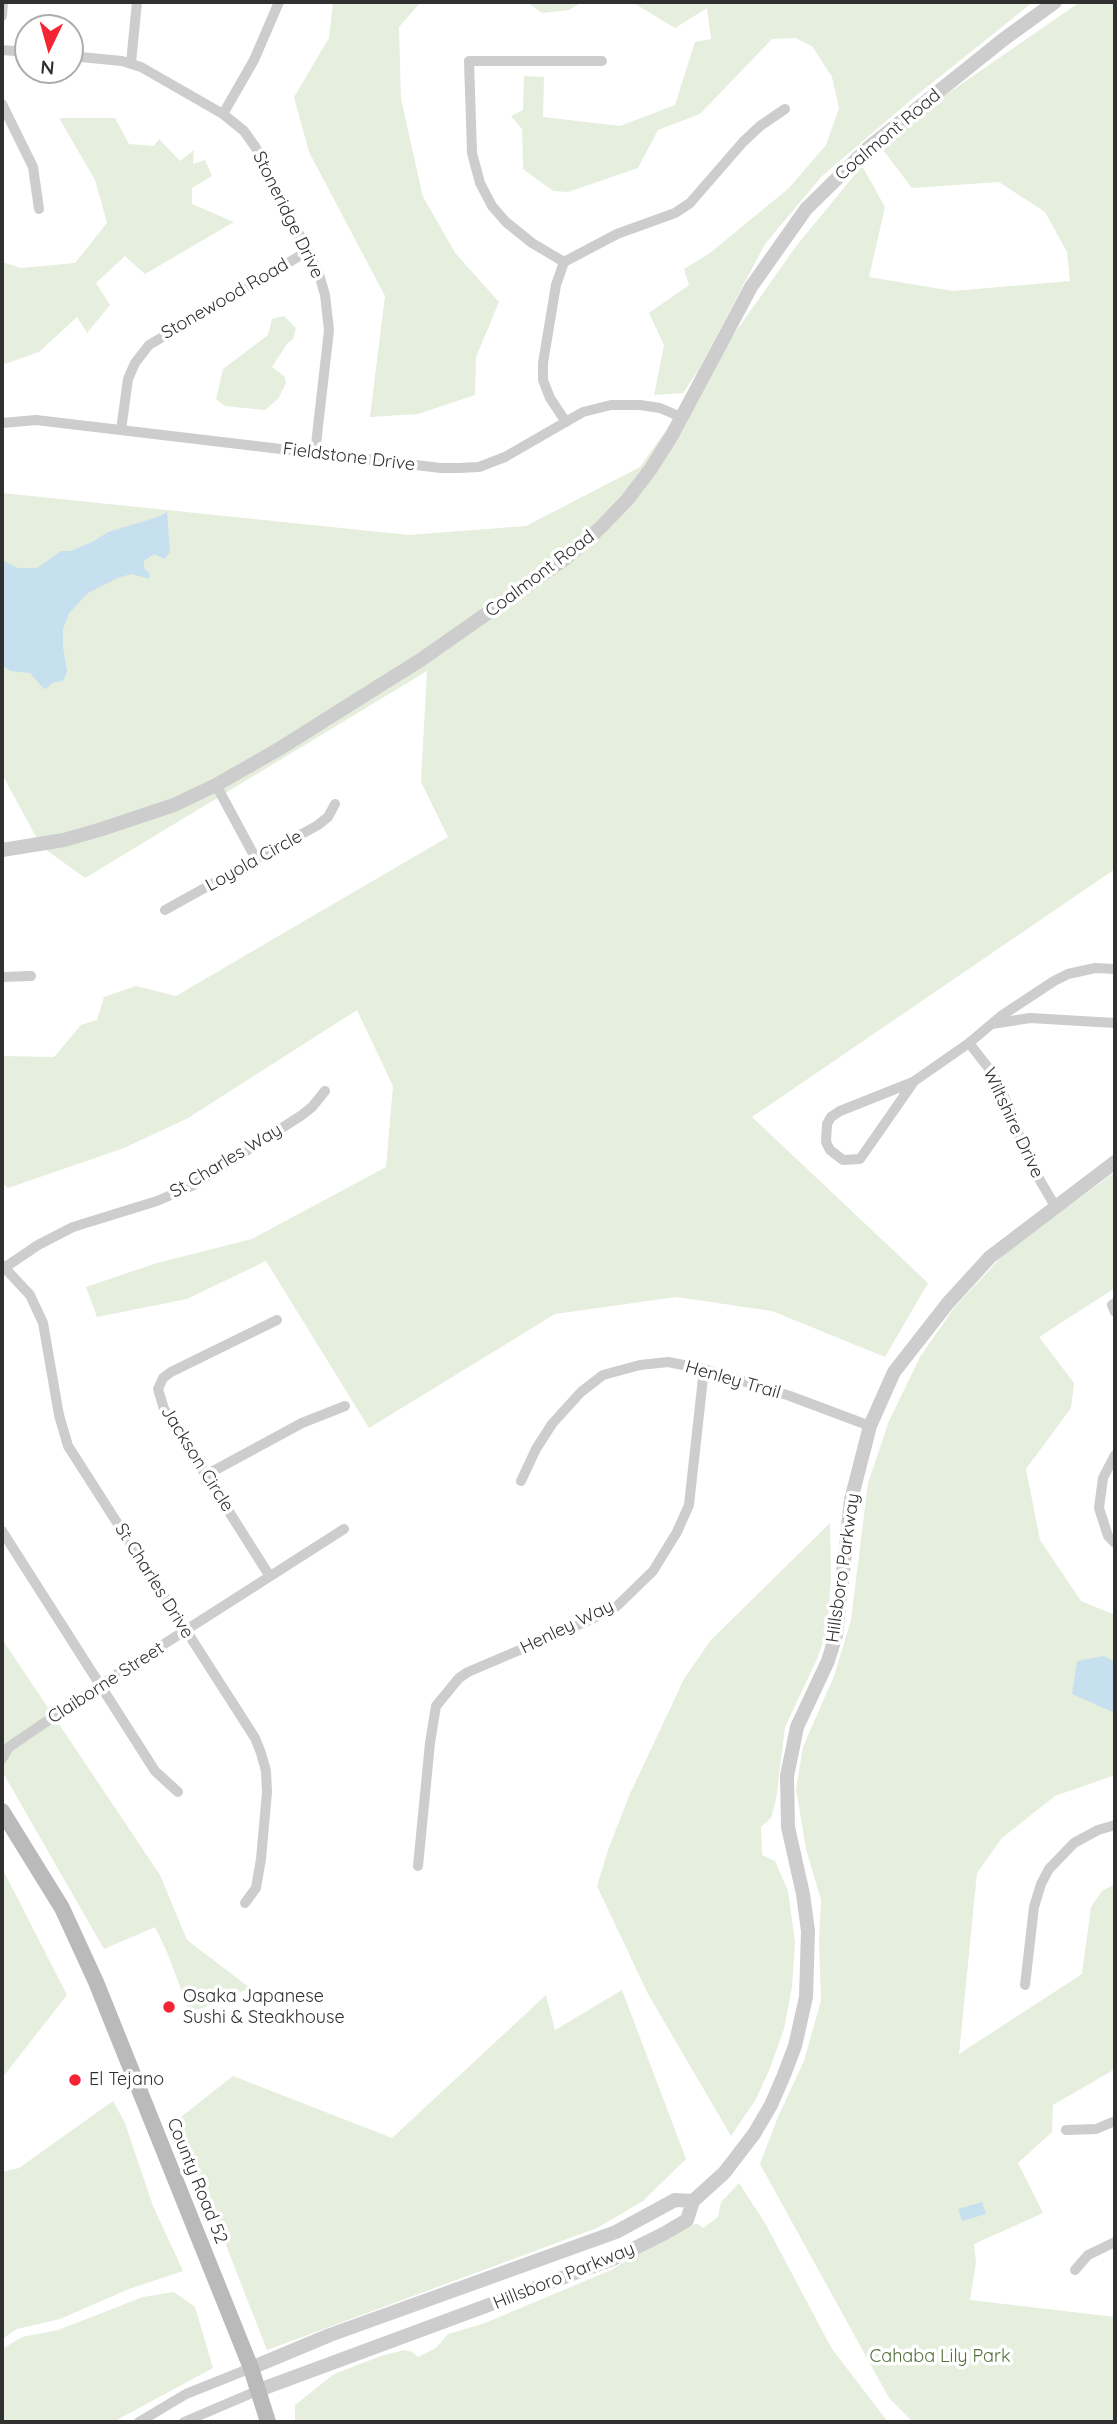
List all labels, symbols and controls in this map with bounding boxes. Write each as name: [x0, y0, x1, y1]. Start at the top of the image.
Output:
north arrow: [14, 14, 84, 84]
text: N: [39, 55, 55, 80]
street label: Coalmont Road: [831, 85, 945, 185]
street label: Stoneridge Drive: [248, 148, 328, 282]
street label: Stonewood Road: [158, 254, 292, 344]
street label: Fieldstone Drive: [282, 438, 416, 476]
street label: Coalmont Road: [481, 526, 599, 622]
street label: Loyola Circle: [202, 826, 306, 896]
street label: Wiltshire Drive: [978, 1064, 1048, 1182]
street label: St Charles Way: [166, 1119, 286, 1203]
street label: Henley Trail: [683, 1356, 783, 1404]
street label: Jackson Circle: [156, 1402, 238, 1516]
street label: Hillsboro Parkway: [822, 1492, 864, 1644]
street label: St Charles Drive: [110, 1519, 198, 1643]
street label: Henley Way: [517, 1595, 617, 1659]
street label: Claiborne Street: [44, 1637, 168, 1729]
place label: Osaka Japanese Sushi & Steakhouse: [183, 1986, 345, 2028]
marker: Osaka Japanese Sushi & Steakhouse: [161, 1999, 177, 2015]
place label: El Tejano: [89, 2069, 164, 2091]
marker: El Tejano: [67, 2072, 83, 2088]
street label: County Road 52: [162, 2115, 232, 2247]
street label: Hillsboro Parkway: [490, 2238, 638, 2314]
park label: Cahaba Lily Park: [869, 2346, 1011, 2368]

